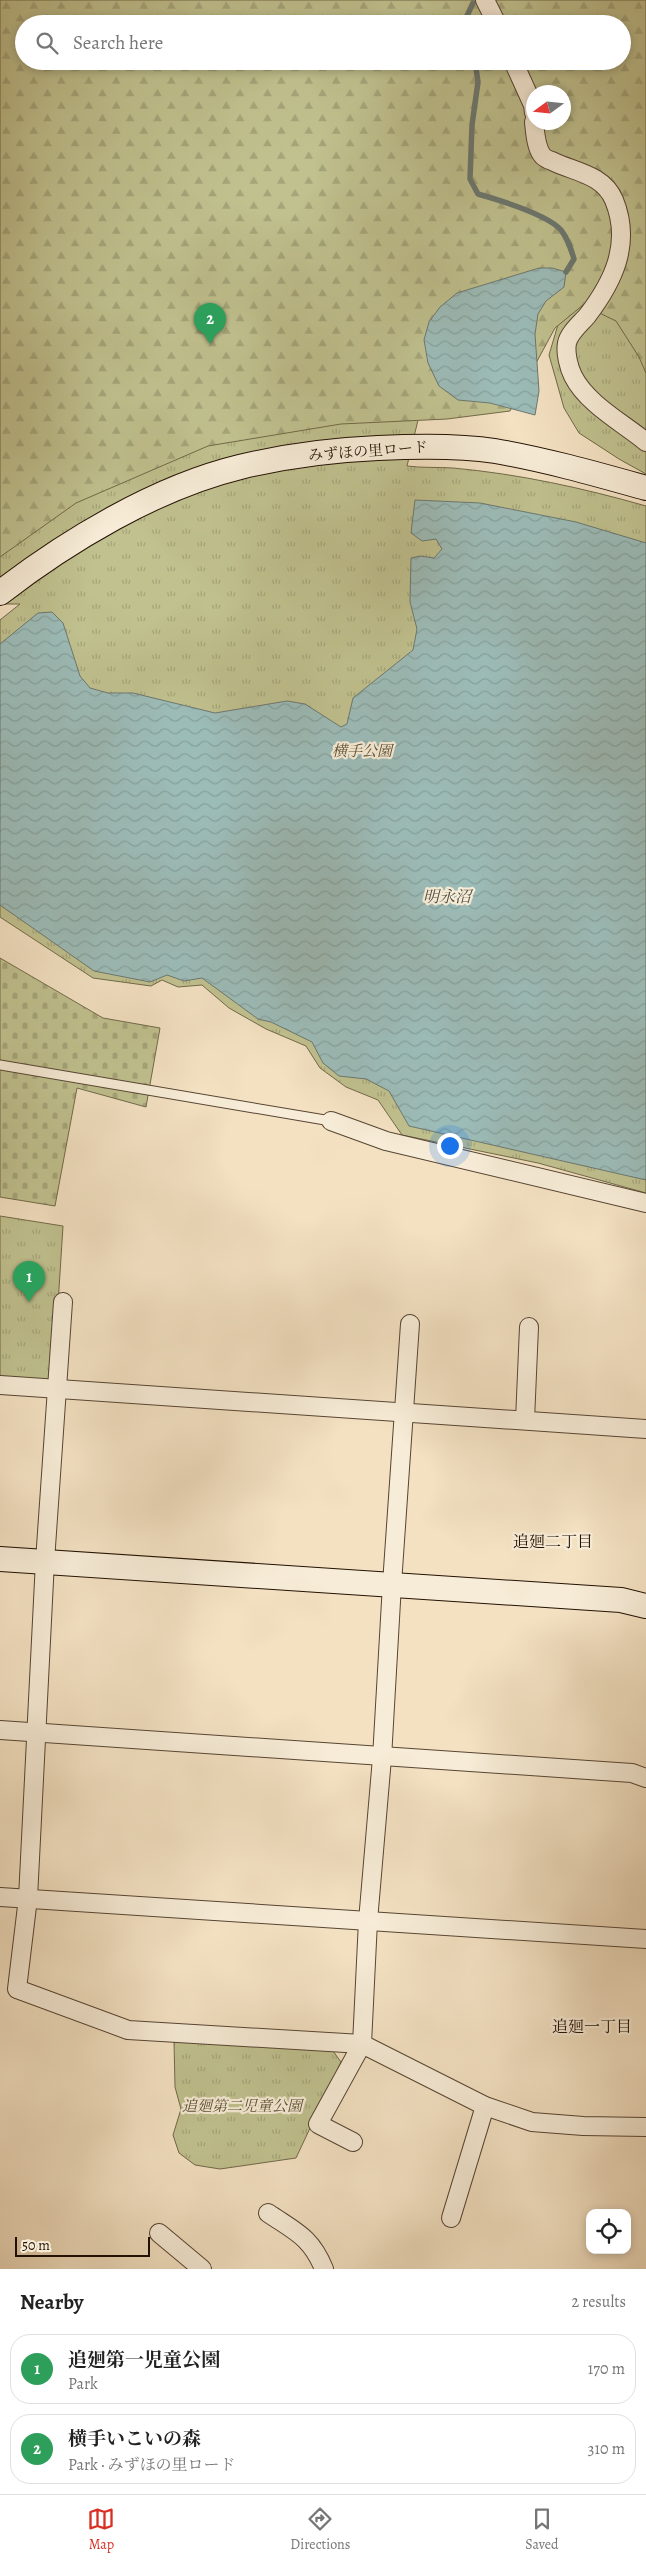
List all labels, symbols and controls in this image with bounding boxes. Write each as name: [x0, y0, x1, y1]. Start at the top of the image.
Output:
search box: [15, 15, 631, 70]
icon: search: [33, 29, 61, 57]
text: Search here: [73, 30, 163, 56]
north arrow: [526, 85, 571, 130]
pin: 2: [194, 303, 226, 344]
street label: みずほの里ロード: [307, 437, 429, 465]
park label: 横手公園: [332, 741, 395, 761]
water label: 明永沼: [423, 886, 474, 908]
your location: [437, 1133, 463, 1159]
pin: 1: [13, 1261, 45, 1302]
district label: 追廻二丁目: [513, 1531, 593, 1553]
district label: 追廻一丁目: [552, 2016, 632, 2038]
park label: 追廻第二児童公園: [182, 2096, 305, 2116]
map controls: [586, 2209, 631, 2254]
button: locate: [586, 2209, 631, 2254]
scale bar: [15, 2234, 150, 2257]
text: 50 m: [22, 2236, 50, 2255]
text: Nearby: [20, 2288, 83, 2316]
text: 2 results: [571, 2291, 626, 2313]
text: 追廻第一児童公園: [68, 2347, 220, 2373]
text: 1: [34, 2358, 40, 2380]
text: 170 m: [588, 2358, 625, 2380]
text: Park: [68, 2373, 98, 2395]
text: 横手いこいの森: [68, 2426, 201, 2452]
text: 2: [33, 2438, 41, 2460]
text: 310 m: [588, 2438, 625, 2460]
text: Park · みずほの里ロード: [68, 2454, 236, 2476]
tab: Map: [87, 2505, 115, 2554]
tab: Directions: [290, 2505, 350, 2554]
tab: Saved: [525, 2505, 559, 2554]

